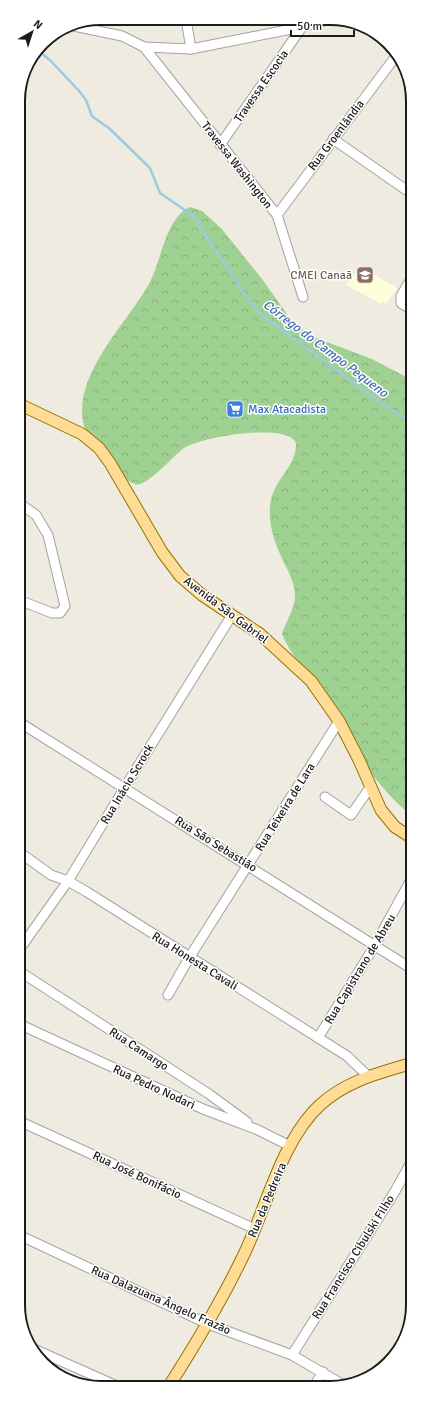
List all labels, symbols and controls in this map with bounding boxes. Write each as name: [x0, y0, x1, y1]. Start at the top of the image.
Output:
north arrow: [12, 12, 52, 52]
scale bar: [291, 12, 354, 38]
text: N: [31, 17, 45, 32]
text: 50 m: [297, 19, 322, 34]
street label: Travessa Escocia: [231, 47, 292, 125]
street label: Rua Groenlândia: [305, 97, 368, 174]
street label: Travessa Washington: [198, 119, 275, 212]
school or university icon: CMEI Canaã: [355, 265, 375, 285]
place label: CMEI Canaã: [290, 268, 352, 283]
water label: Córrego do Campo Pequeno: [260, 297, 392, 402]
supermarket icon: Max Atacadista: [225, 399, 245, 419]
place label: Max Atacadista: [248, 402, 326, 417]
street label: Avenida São Gabriel: [180, 574, 272, 648]
street label: Rua Inácio Scrock: [98, 742, 157, 827]
street label: Rua Teixeira de Lara: [252, 760, 319, 854]
street label: Rua São Sebastião: [172, 813, 260, 876]
street label: Rua Capistrano de Abreu: [322, 911, 399, 1027]
street label: Rua Honesta Cavali: [149, 929, 241, 994]
street label: Rua Camargo: [106, 1025, 171, 1074]
street label: Rua Pedro Nodari: [110, 1062, 197, 1113]
street label: Rua José Bonifácio: [90, 1148, 184, 1203]
street label: Rua da Pedreira: [245, 1160, 290, 1240]
street label: Rua Francisco Cibulski Filho: [309, 1192, 398, 1322]
street label: Rua Dalazuana Ângelo Frazão: [89, 1263, 233, 1338]

